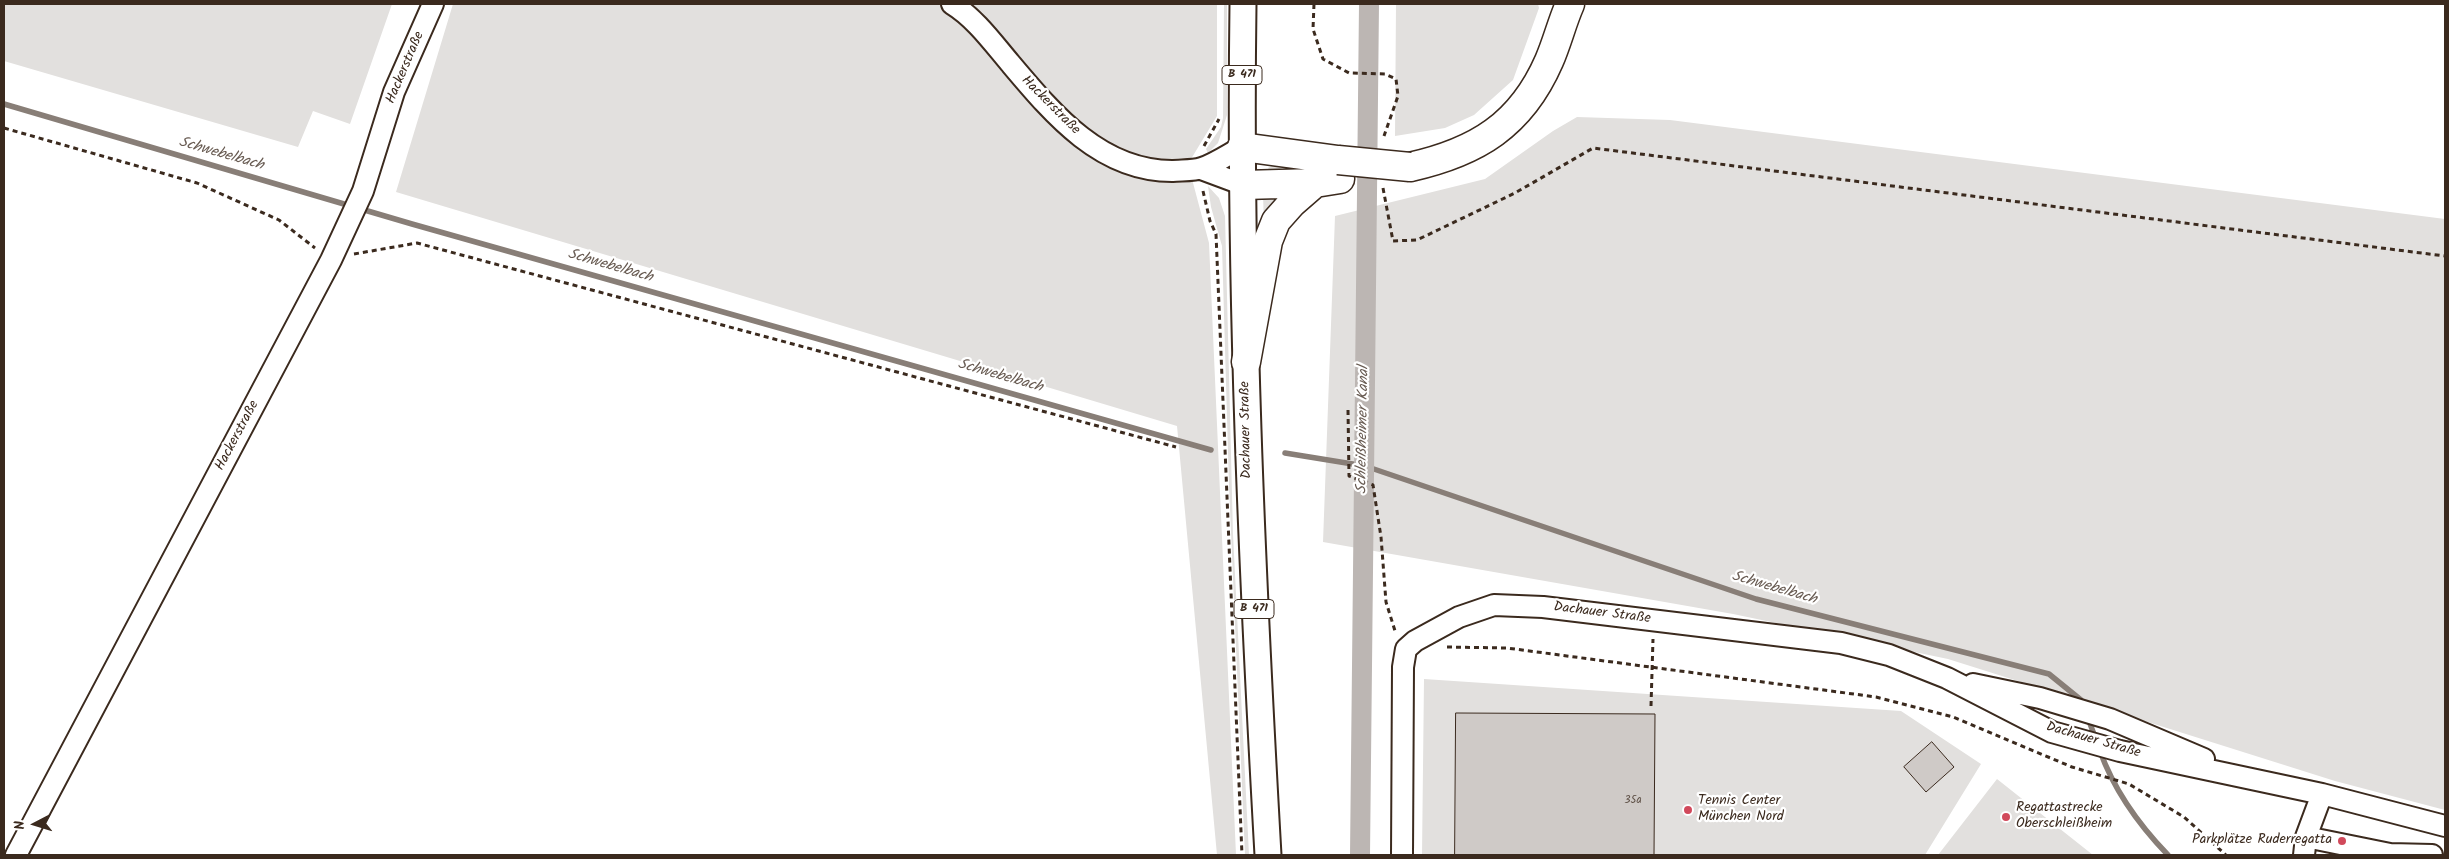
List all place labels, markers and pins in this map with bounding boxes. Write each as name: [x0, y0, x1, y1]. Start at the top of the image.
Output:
place label: Tennis Center München Nord: [1698, 794, 1784, 826]
place label: Regattastrecke Oberschleißheim: [2016, 801, 2112, 834]
marker: Tennis Center München Nord: [1682, 804, 1694, 816]
marker: Regattastrecke Oberschleißheim: [2000, 811, 2012, 823]
place label: Parkplätze Ruderregatta: [2192, 833, 2332, 849]
marker: Parkplätze Ruderregatta: [2336, 835, 2348, 847]

